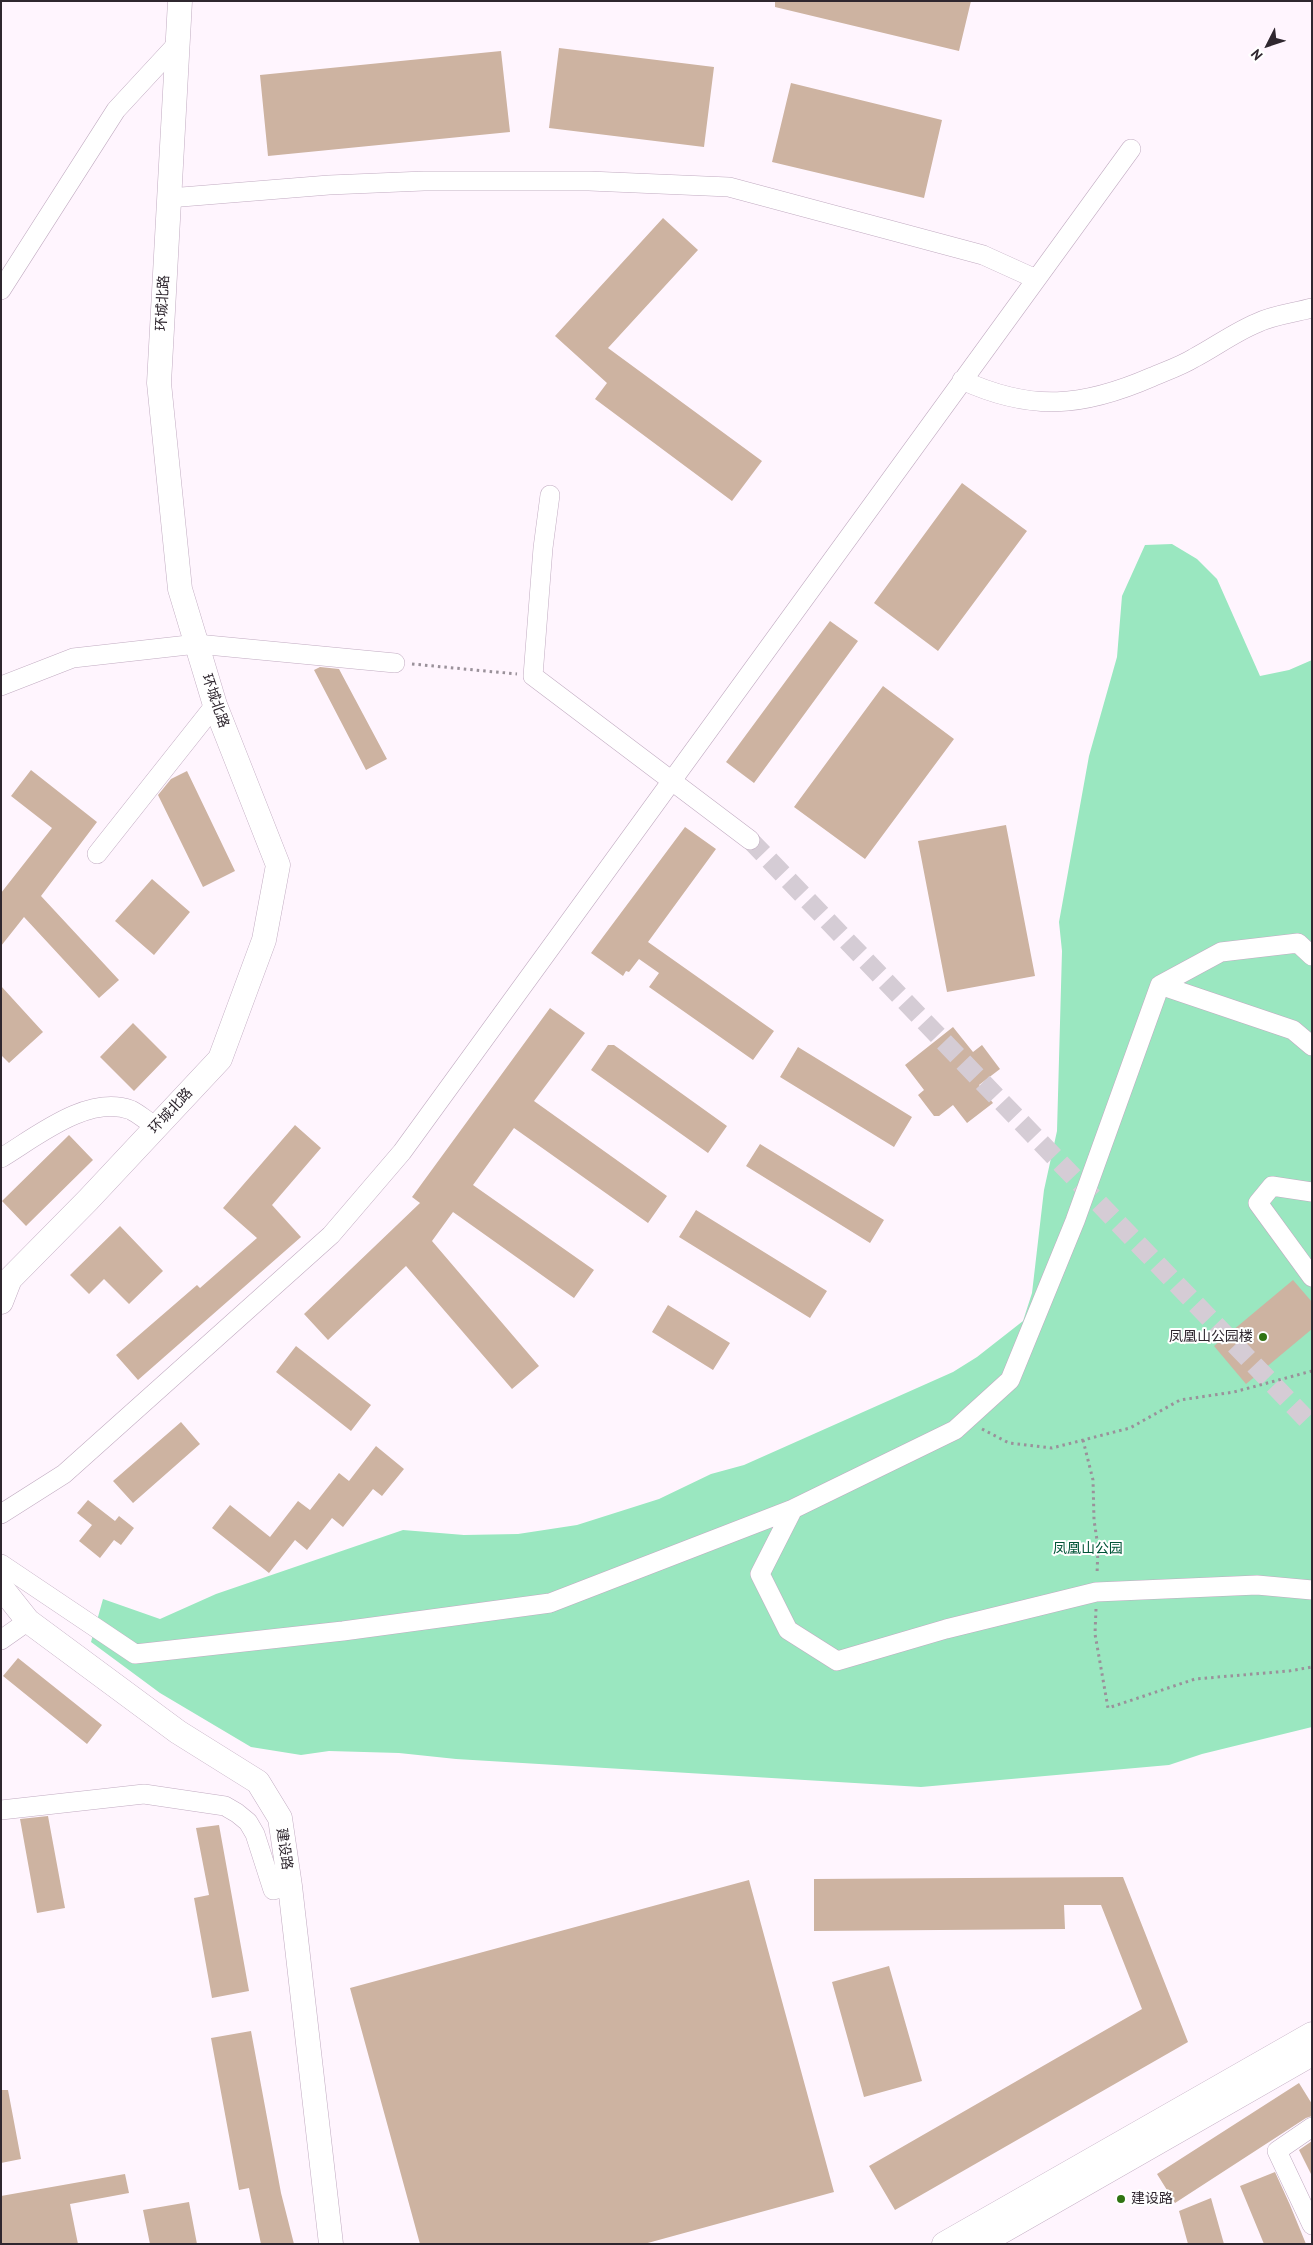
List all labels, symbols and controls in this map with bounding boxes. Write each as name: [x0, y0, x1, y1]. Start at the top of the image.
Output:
north arrow: [1243, 20, 1293, 70]
text: N: [1247, 45, 1266, 64]
street label: 环城北路: [153, 275, 173, 331]
street label: 环城北路: [198, 672, 232, 730]
street label: 环城北路: [146, 1085, 196, 1137]
place label: 凤凰山公园楼: [1169, 1329, 1253, 1345]
marker: 凤凰山公园楼: [1257, 1331, 1269, 1343]
park label: 凤凰山公园: [1053, 1541, 1123, 1557]
street label: 建设路: [273, 1827, 295, 1871]
place label: 建设路: [1131, 2191, 1173, 2207]
marker: 建设路: [1115, 2193, 1127, 2205]

